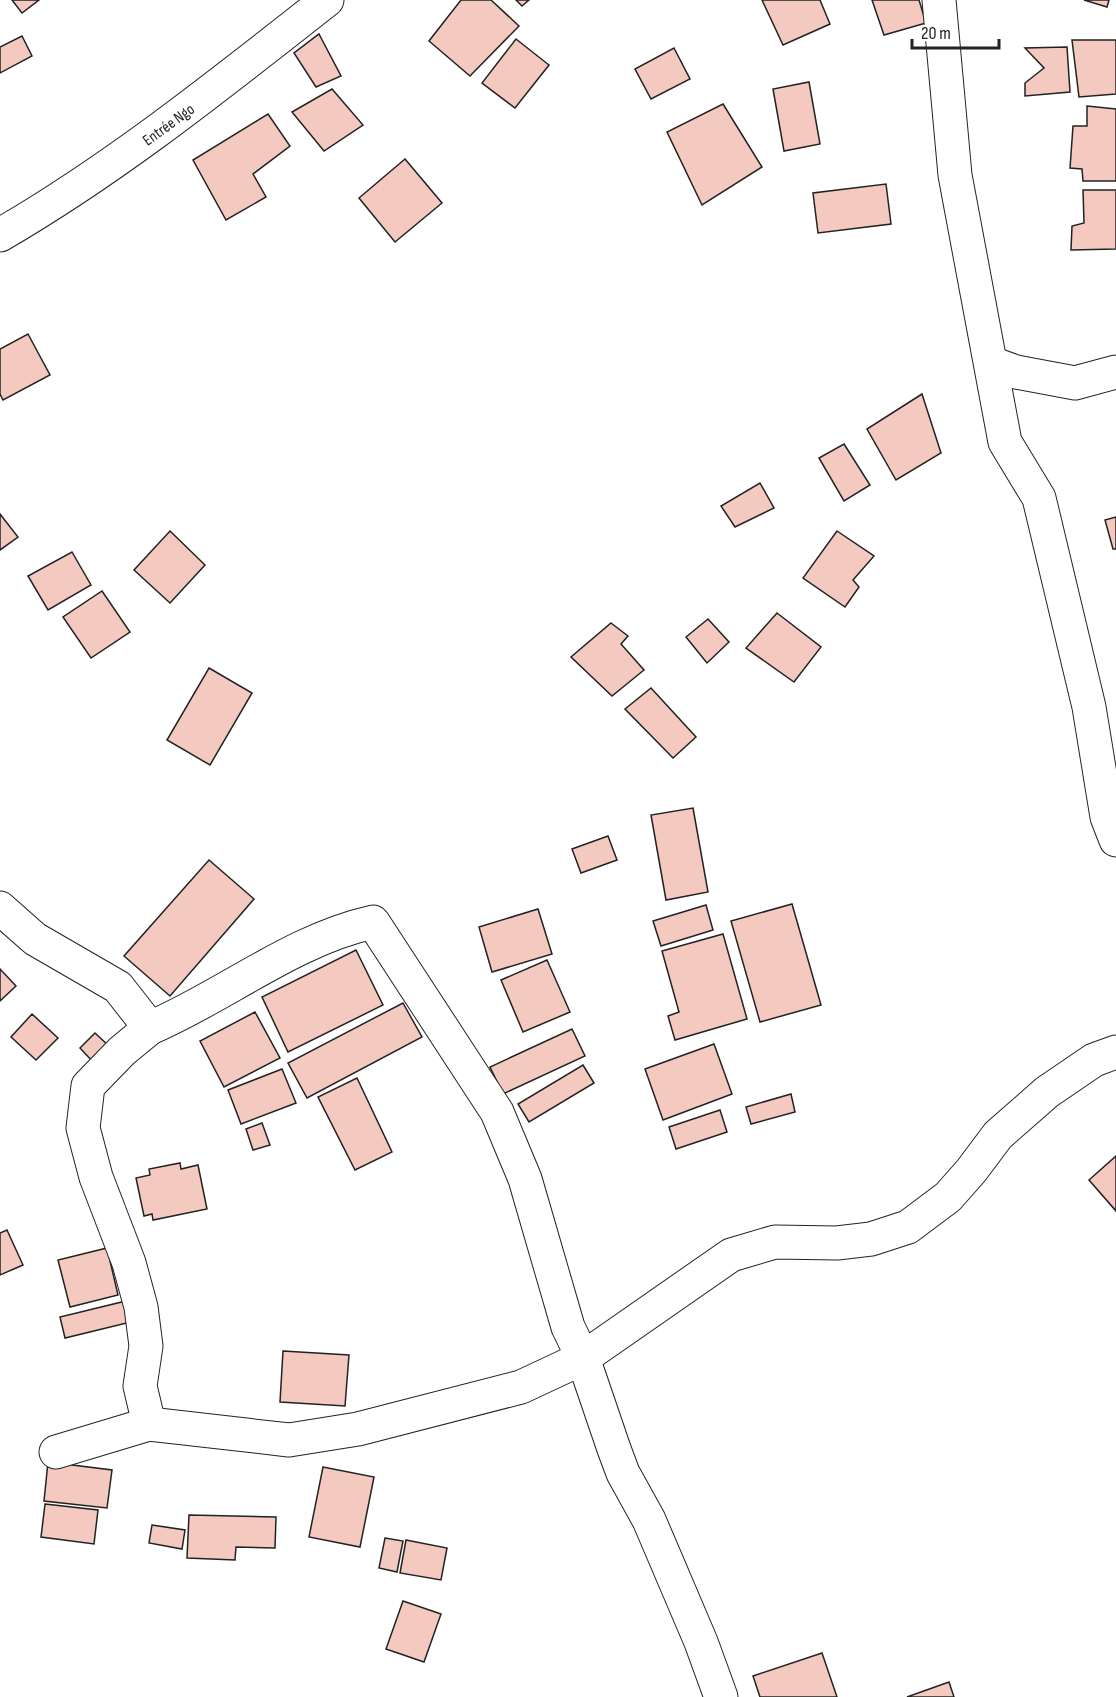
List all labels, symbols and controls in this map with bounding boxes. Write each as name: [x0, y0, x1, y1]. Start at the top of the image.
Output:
scale bar: [912, 12, 999, 50]
text: 20 m: [921, 23, 951, 44]
street label: Entrée Ngo: [139, 100, 198, 150]

